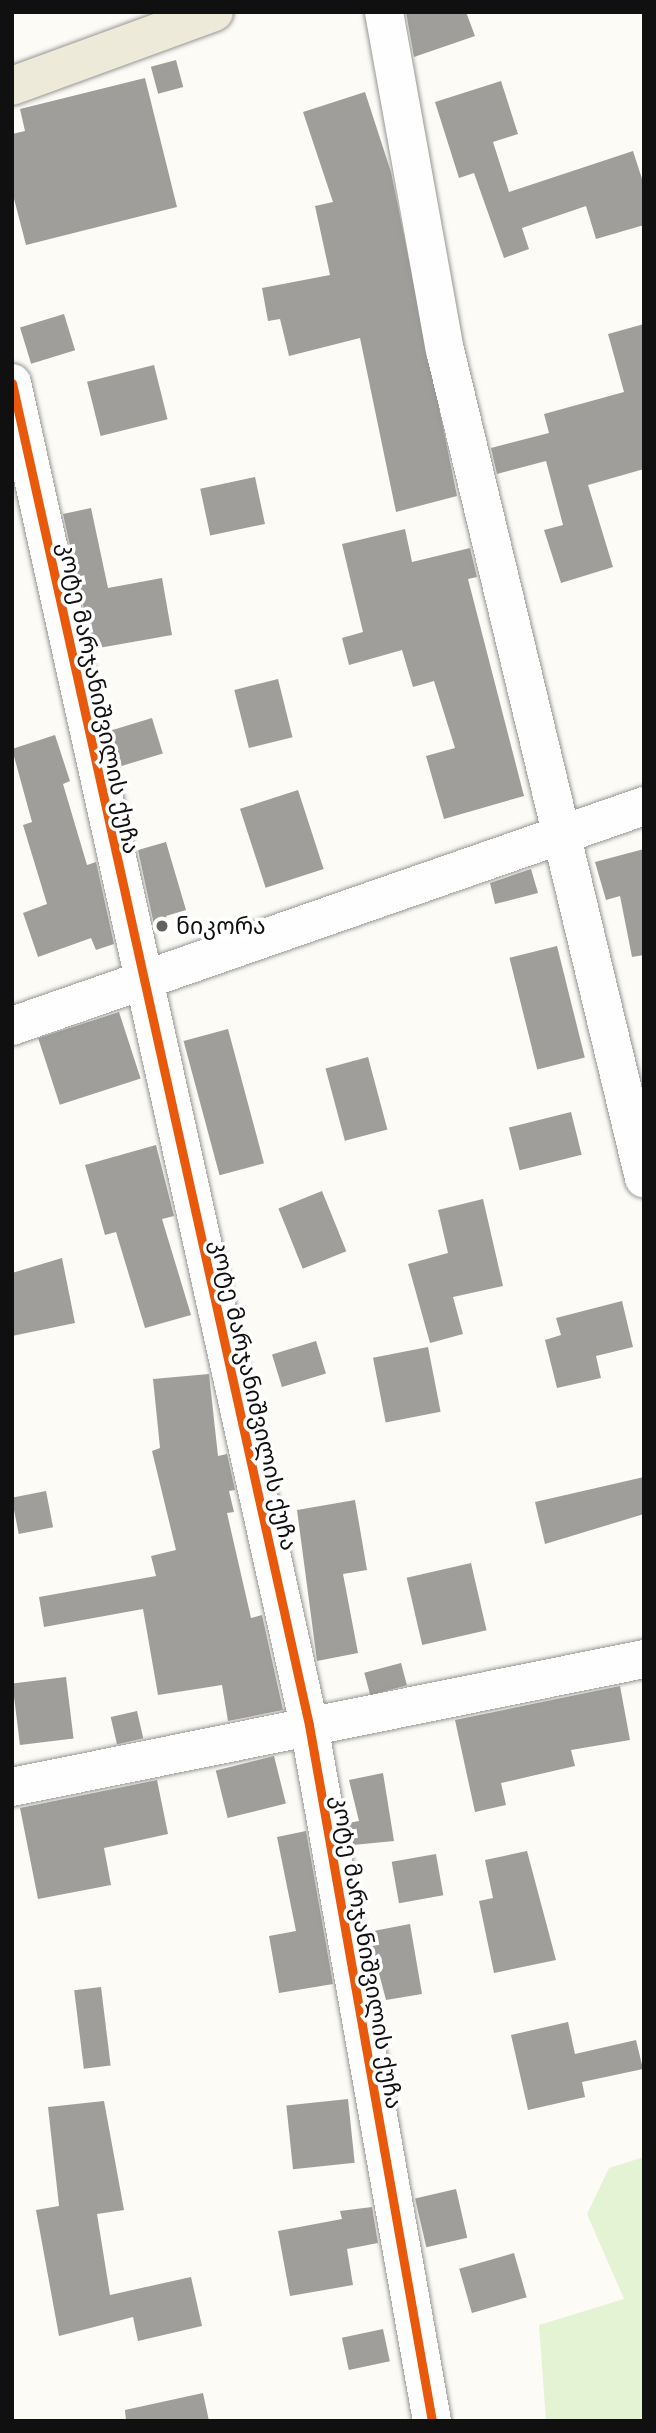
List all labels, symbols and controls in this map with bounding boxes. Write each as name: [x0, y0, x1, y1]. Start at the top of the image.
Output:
street label: კოტე მარჯანიშვილის ქუჩა: [52, 540, 146, 856]
place label: ნიკორა: [176, 912, 266, 940]
marker: ნიკორა: [154, 918, 170, 934]
street label: კოტე მარჯანიშვილის ქუჩა: [205, 1237, 303, 1553]
street label: კოტე მარჯანიშვილის ქუჩა: [326, 1793, 408, 2111]

